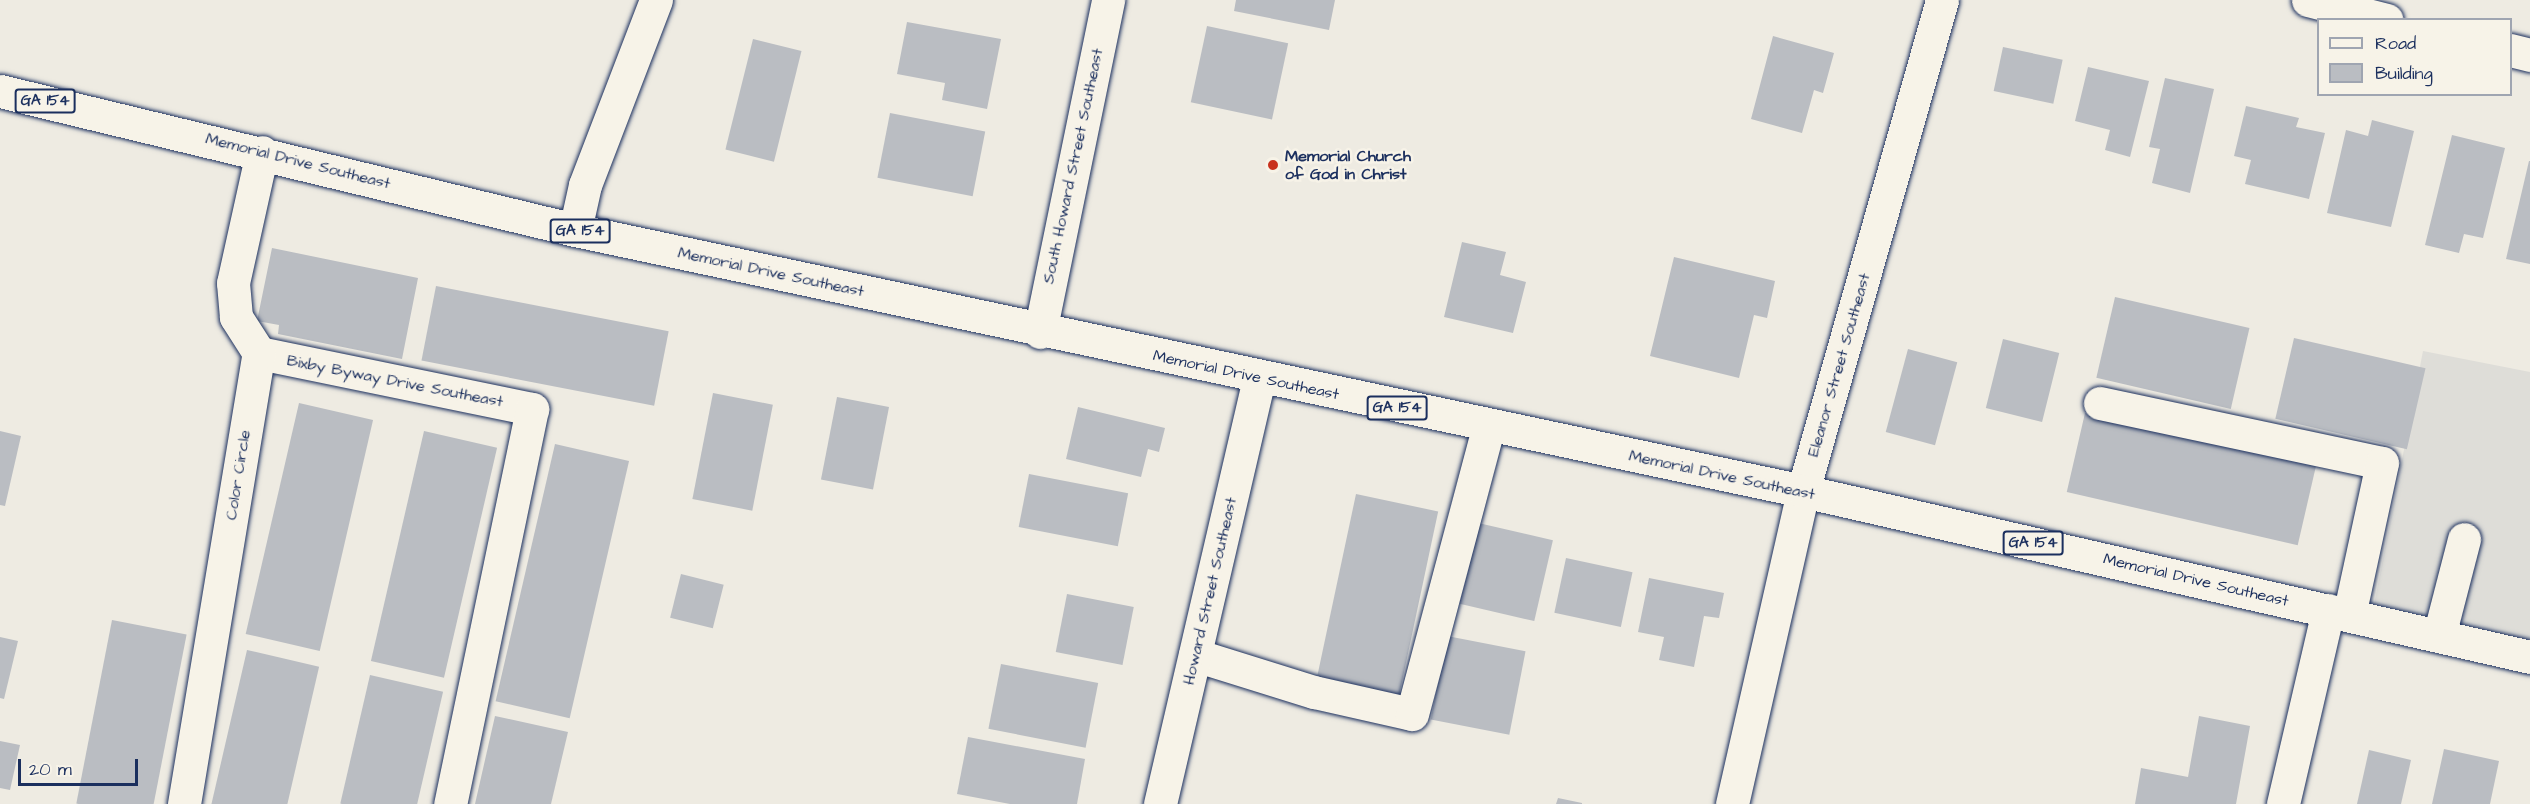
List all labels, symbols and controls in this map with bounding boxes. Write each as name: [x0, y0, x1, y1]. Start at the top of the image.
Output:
legend: [2317, 18, 2512, 96]
text: Road: [2375, 31, 2416, 56]
street label: South Howard Street Southeast: [1039, 46, 1107, 286]
text: Building: [2375, 61, 2433, 86]
road number: GA 154: [14, 89, 76, 113]
street label: Memorial Drive Southeast: [204, 129, 392, 193]
place label: Memorial Church of God in Christ: [1285, 146, 1411, 184]
marker: Memorial Church of God in Christ: [1266, 158, 1280, 172]
road number: GA 154: [548, 219, 612, 243]
street label: Memorial Drive Southeast: [676, 243, 866, 301]
street label: Eleanor Street Southeast: [1804, 271, 1874, 459]
street label: Memorial Drive Southeast: [1151, 346, 1341, 404]
street label: Bixby Byway Drive Southeast: [285, 351, 505, 411]
road number: GA 154: [1366, 396, 1428, 420]
street label: Color Circle: [221, 429, 255, 521]
street label: Memorial Drive Southeast: [1627, 446, 1817, 504]
street label: Howard Street Southeast: [1179, 495, 1241, 687]
road number: GA 154: [2002, 531, 2064, 555]
street label: Memorial Drive Southeast: [2101, 549, 2291, 611]
scale bar: [21, 747, 141, 785]
text: 20 m: [29, 757, 72, 782]

